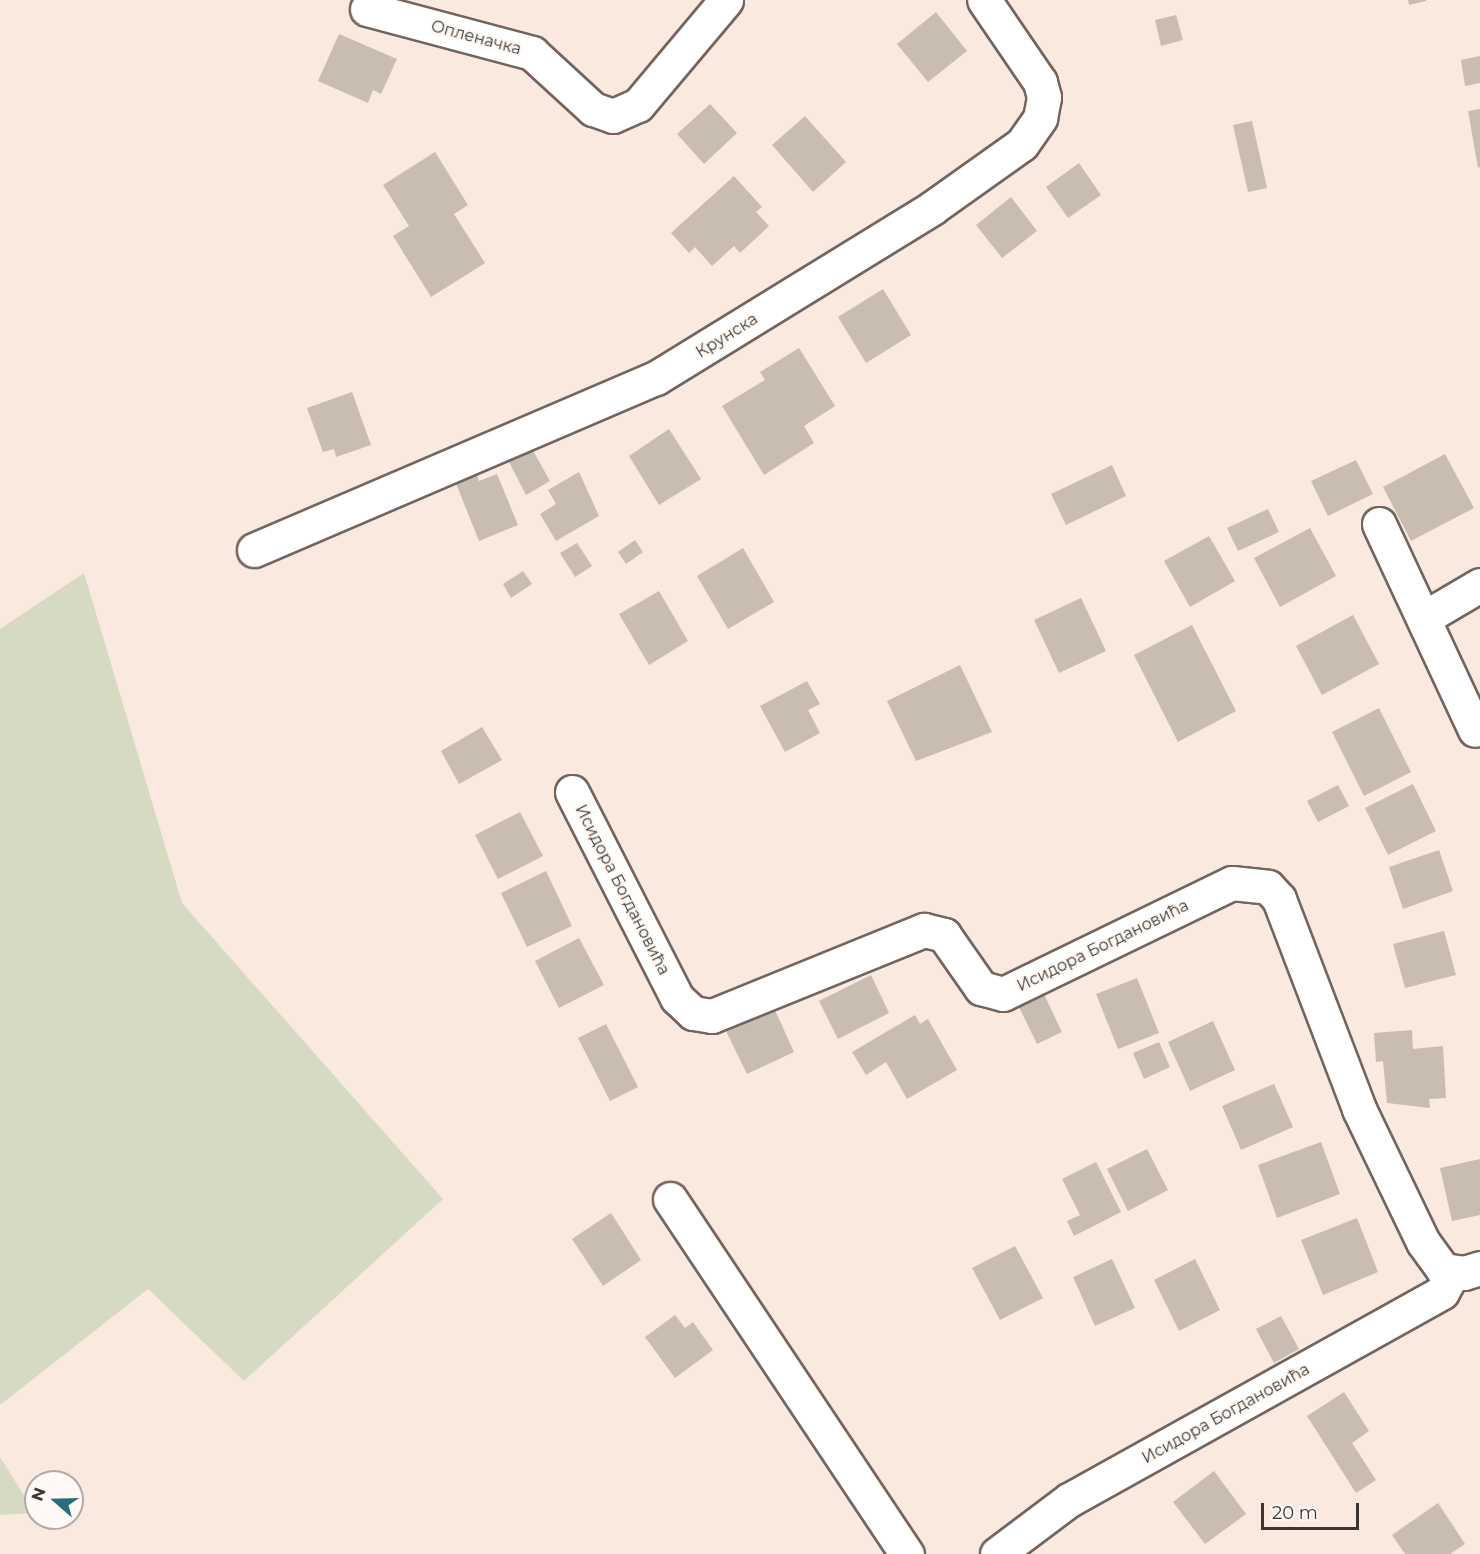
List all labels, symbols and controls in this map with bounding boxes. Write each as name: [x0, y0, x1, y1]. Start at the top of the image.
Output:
street label: Опленачка: [429, 17, 523, 59]
street label: Крунска: [693, 310, 761, 362]
street label: Исидора Богдановића: [571, 802, 673, 978]
street label: Исидора Богдановића: [1014, 896, 1192, 996]
street label: Исидора Богдановића: [1139, 1360, 1313, 1468]
north arrow: [24, 1470, 84, 1530]
text: N: [27, 1485, 50, 1504]
scale bar: [1264, 1491, 1362, 1529]
text: 20 m: [1272, 1502, 1318, 1524]

